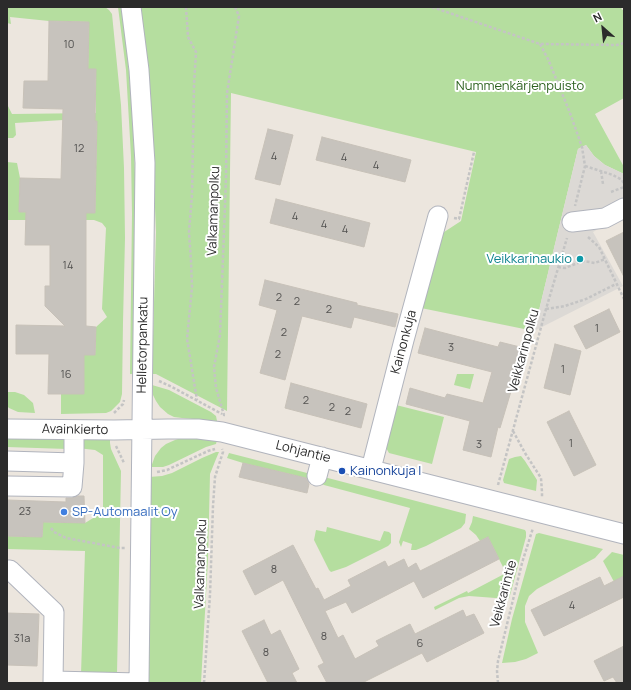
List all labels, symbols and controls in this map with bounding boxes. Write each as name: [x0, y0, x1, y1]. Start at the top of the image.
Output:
north arrow: [583, 8, 623, 48]
text: N: [590, 8, 604, 25]
house number: 10: [64, 38, 74, 52]
park label: Nummenkärjenpuisto: [456, 78, 584, 94]
house number: 12: [74, 142, 84, 156]
house number: 4: [271, 150, 277, 164]
house number: 4: [341, 151, 347, 165]
house number: 4: [373, 159, 379, 173]
street label: Valkamanpolku: [205, 166, 223, 256]
house number: 4: [292, 210, 298, 224]
house number: 4: [321, 218, 327, 232]
house number: 4: [342, 223, 348, 237]
place label: Veikkarinaukio: [487, 251, 572, 267]
marker: Veikkarinaukio: [575, 254, 585, 264]
house number: 14: [63, 259, 73, 273]
house number: 2: [276, 291, 282, 305]
house number: 2: [294, 295, 300, 309]
street label: Helletorpankatu: [134, 297, 152, 393]
house number: 2: [326, 303, 332, 317]
street label: Kainonkuja: [388, 308, 420, 376]
street label: Veikkarinpolku: [505, 308, 543, 394]
house number: 1: [595, 322, 599, 336]
house number: 2: [281, 326, 287, 340]
house number: 3: [448, 341, 454, 355]
house number: 2: [275, 348, 281, 362]
house number: 1: [561, 363, 565, 377]
house number: 16: [60, 368, 72, 382]
house number: 2: [303, 394, 309, 408]
house number: 2: [329, 401, 335, 415]
house number: 2: [345, 405, 351, 419]
street label: Avainkierto: [42, 422, 108, 438]
house number: 1: [569, 437, 573, 451]
street label: Lohjantie: [274, 438, 332, 466]
house number: 3: [476, 438, 482, 452]
place label: Kainonkuja I: [350, 463, 421, 479]
marker: Kainonkuja I: [337, 466, 347, 476]
place label: SP-Automaalit Oy: [72, 504, 178, 520]
house number: 23: [19, 505, 31, 519]
marker: SP-Automaalit Oy: [59, 507, 69, 517]
street label: Valkamanpolku: [192, 519, 210, 609]
street label: Veikkarintie: [488, 559, 520, 629]
house number: 8: [271, 563, 277, 577]
house number: 4: [569, 599, 575, 613]
house number: 8: [321, 630, 327, 644]
house number: 31a: [14, 632, 30, 646]
house number: 6: [417, 637, 423, 651]
house number: 8: [263, 646, 269, 660]

